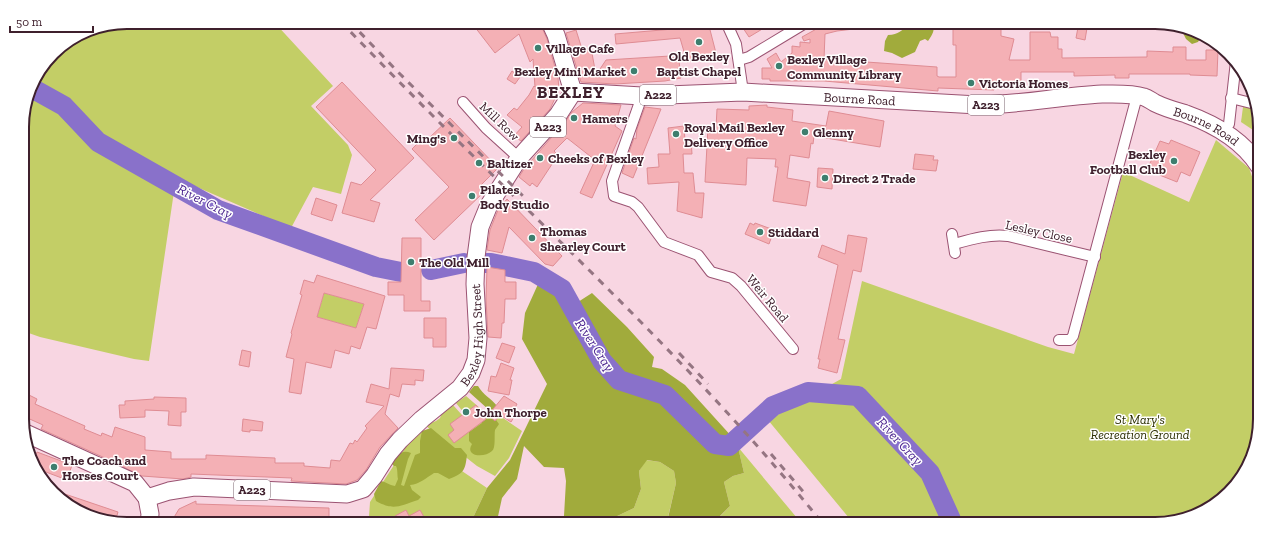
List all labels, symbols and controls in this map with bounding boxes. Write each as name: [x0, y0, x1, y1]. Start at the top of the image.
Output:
scale bar: [10, 8, 93, 34]
text: 50 m: [16, 15, 43, 29]
marker: Old Bexley Baptist Chapel: [694, 37, 704, 47]
place label: Village Cafe: [546, 41, 615, 56]
marker: Village Cafe: [533, 43, 543, 53]
place label: Old Bexley Baptist Chapel: [657, 49, 742, 79]
place label: Bexley Village Community Library: [787, 52, 902, 82]
marker: Bexley Village Community Library: [774, 61, 784, 71]
place label: Bexley Mini Market: [514, 64, 627, 79]
marker: Bexley Mini Market: [629, 66, 639, 76]
place label: Victoria Homes: [979, 76, 1068, 91]
marker: Victoria Homes: [966, 78, 976, 88]
district label: BEXLEY: [537, 82, 605, 102]
road number: A222: [640, 85, 676, 105]
street label: Bourne Road: [823, 89, 896, 108]
road number: A223: [968, 95, 1004, 115]
street label: Mill Row: [477, 99, 523, 144]
street label: Bourne Road: [1172, 104, 1242, 149]
place label: Hamers: [582, 111, 628, 126]
marker: Hamers: [569, 113, 579, 123]
road number: A223: [530, 117, 566, 137]
place label: Royal Mail Bexley Delivery Office: [684, 120, 785, 150]
place label: Glenny: [813, 125, 854, 140]
marker: Glenny: [800, 127, 810, 137]
marker: Royal Mail Bexley Delivery Office: [671, 129, 681, 139]
place label: Ming's: [407, 131, 446, 146]
marker: Ming's: [449, 133, 459, 143]
place label: Bexley Football Club: [1090, 147, 1166, 177]
place label: Cheeks of Bexley: [548, 151, 644, 166]
marker: Cheeks of Bexley: [535, 153, 545, 163]
place label: Baltizer: [487, 156, 533, 171]
marker: Bexley Football Club: [1169, 156, 1179, 166]
marker: Baltizer: [474, 158, 484, 168]
place label: Direct 2 Trade: [833, 171, 916, 186]
marker: Direct 2 Trade: [820, 173, 830, 183]
water label: River Cray: [174, 180, 236, 223]
place label: Pilates Body Studio: [480, 182, 549, 212]
marker: Pilates Body Studio: [467, 191, 477, 201]
street label: Lesley Close: [1004, 217, 1074, 246]
place label: Thomas Shearley Court: [540, 224, 627, 254]
place label: Stiddard: [768, 225, 819, 240]
marker: Stiddard: [755, 227, 765, 237]
marker: Thomas Shearley Court: [527, 233, 537, 243]
place label: The Old Mill: [419, 255, 490, 270]
marker: The Old Mill: [406, 257, 416, 267]
street label: Weir Road: [743, 271, 792, 325]
street label: Bexley High Street: [457, 283, 486, 389]
water label: River Cray: [571, 316, 618, 375]
place label: John Thorpe: [474, 405, 547, 420]
marker: John Thorpe: [461, 407, 471, 417]
park label: St Mary's Recreation Ground: [1091, 412, 1190, 442]
water label: River Cray: [873, 414, 926, 469]
place label: The Coach and Horses Court: [62, 453, 147, 483]
marker: The Coach and Horses Court: [49, 462, 59, 472]
road number: A223: [234, 480, 270, 500]

